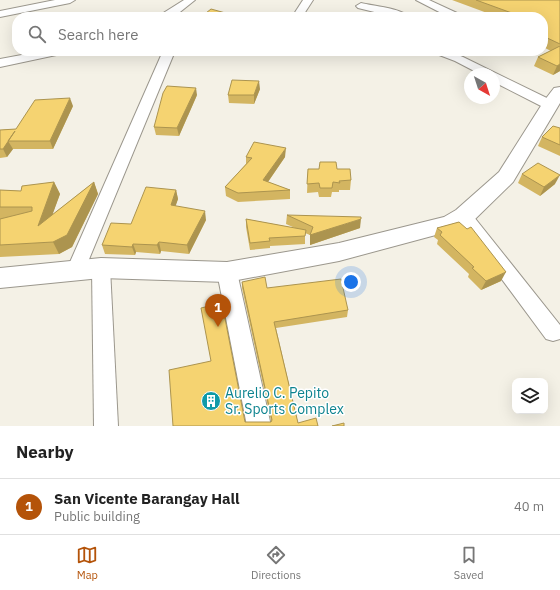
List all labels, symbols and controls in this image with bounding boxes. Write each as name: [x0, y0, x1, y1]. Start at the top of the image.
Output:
search box: [12, 12, 548, 56]
icon: search: [26, 23, 48, 45]
text: Search here: [58, 25, 138, 44]
north arrow: [464, 68, 500, 104]
your location: [341, 272, 361, 292]
pin: 1: [205, 294, 231, 327]
map controls: [512, 378, 548, 414]
button: layers: [512, 378, 548, 414]
place label: Aurelio C. Pepito Sr. Sports Complex: [225, 384, 344, 418]
building icon: Aurelio C. Pepito Sr. Sports Complex: [200, 390, 222, 412]
text: Nearby: [16, 441, 74, 463]
text: San Vicente Barangay Hall: [54, 489, 240, 508]
text: 1: [25, 498, 33, 515]
text: 40 m: [514, 498, 544, 515]
text: Public building: [54, 508, 140, 525]
tab: Map: [76, 544, 98, 582]
tab: Directions: [251, 544, 301, 582]
tab: Saved: [454, 544, 484, 582]

